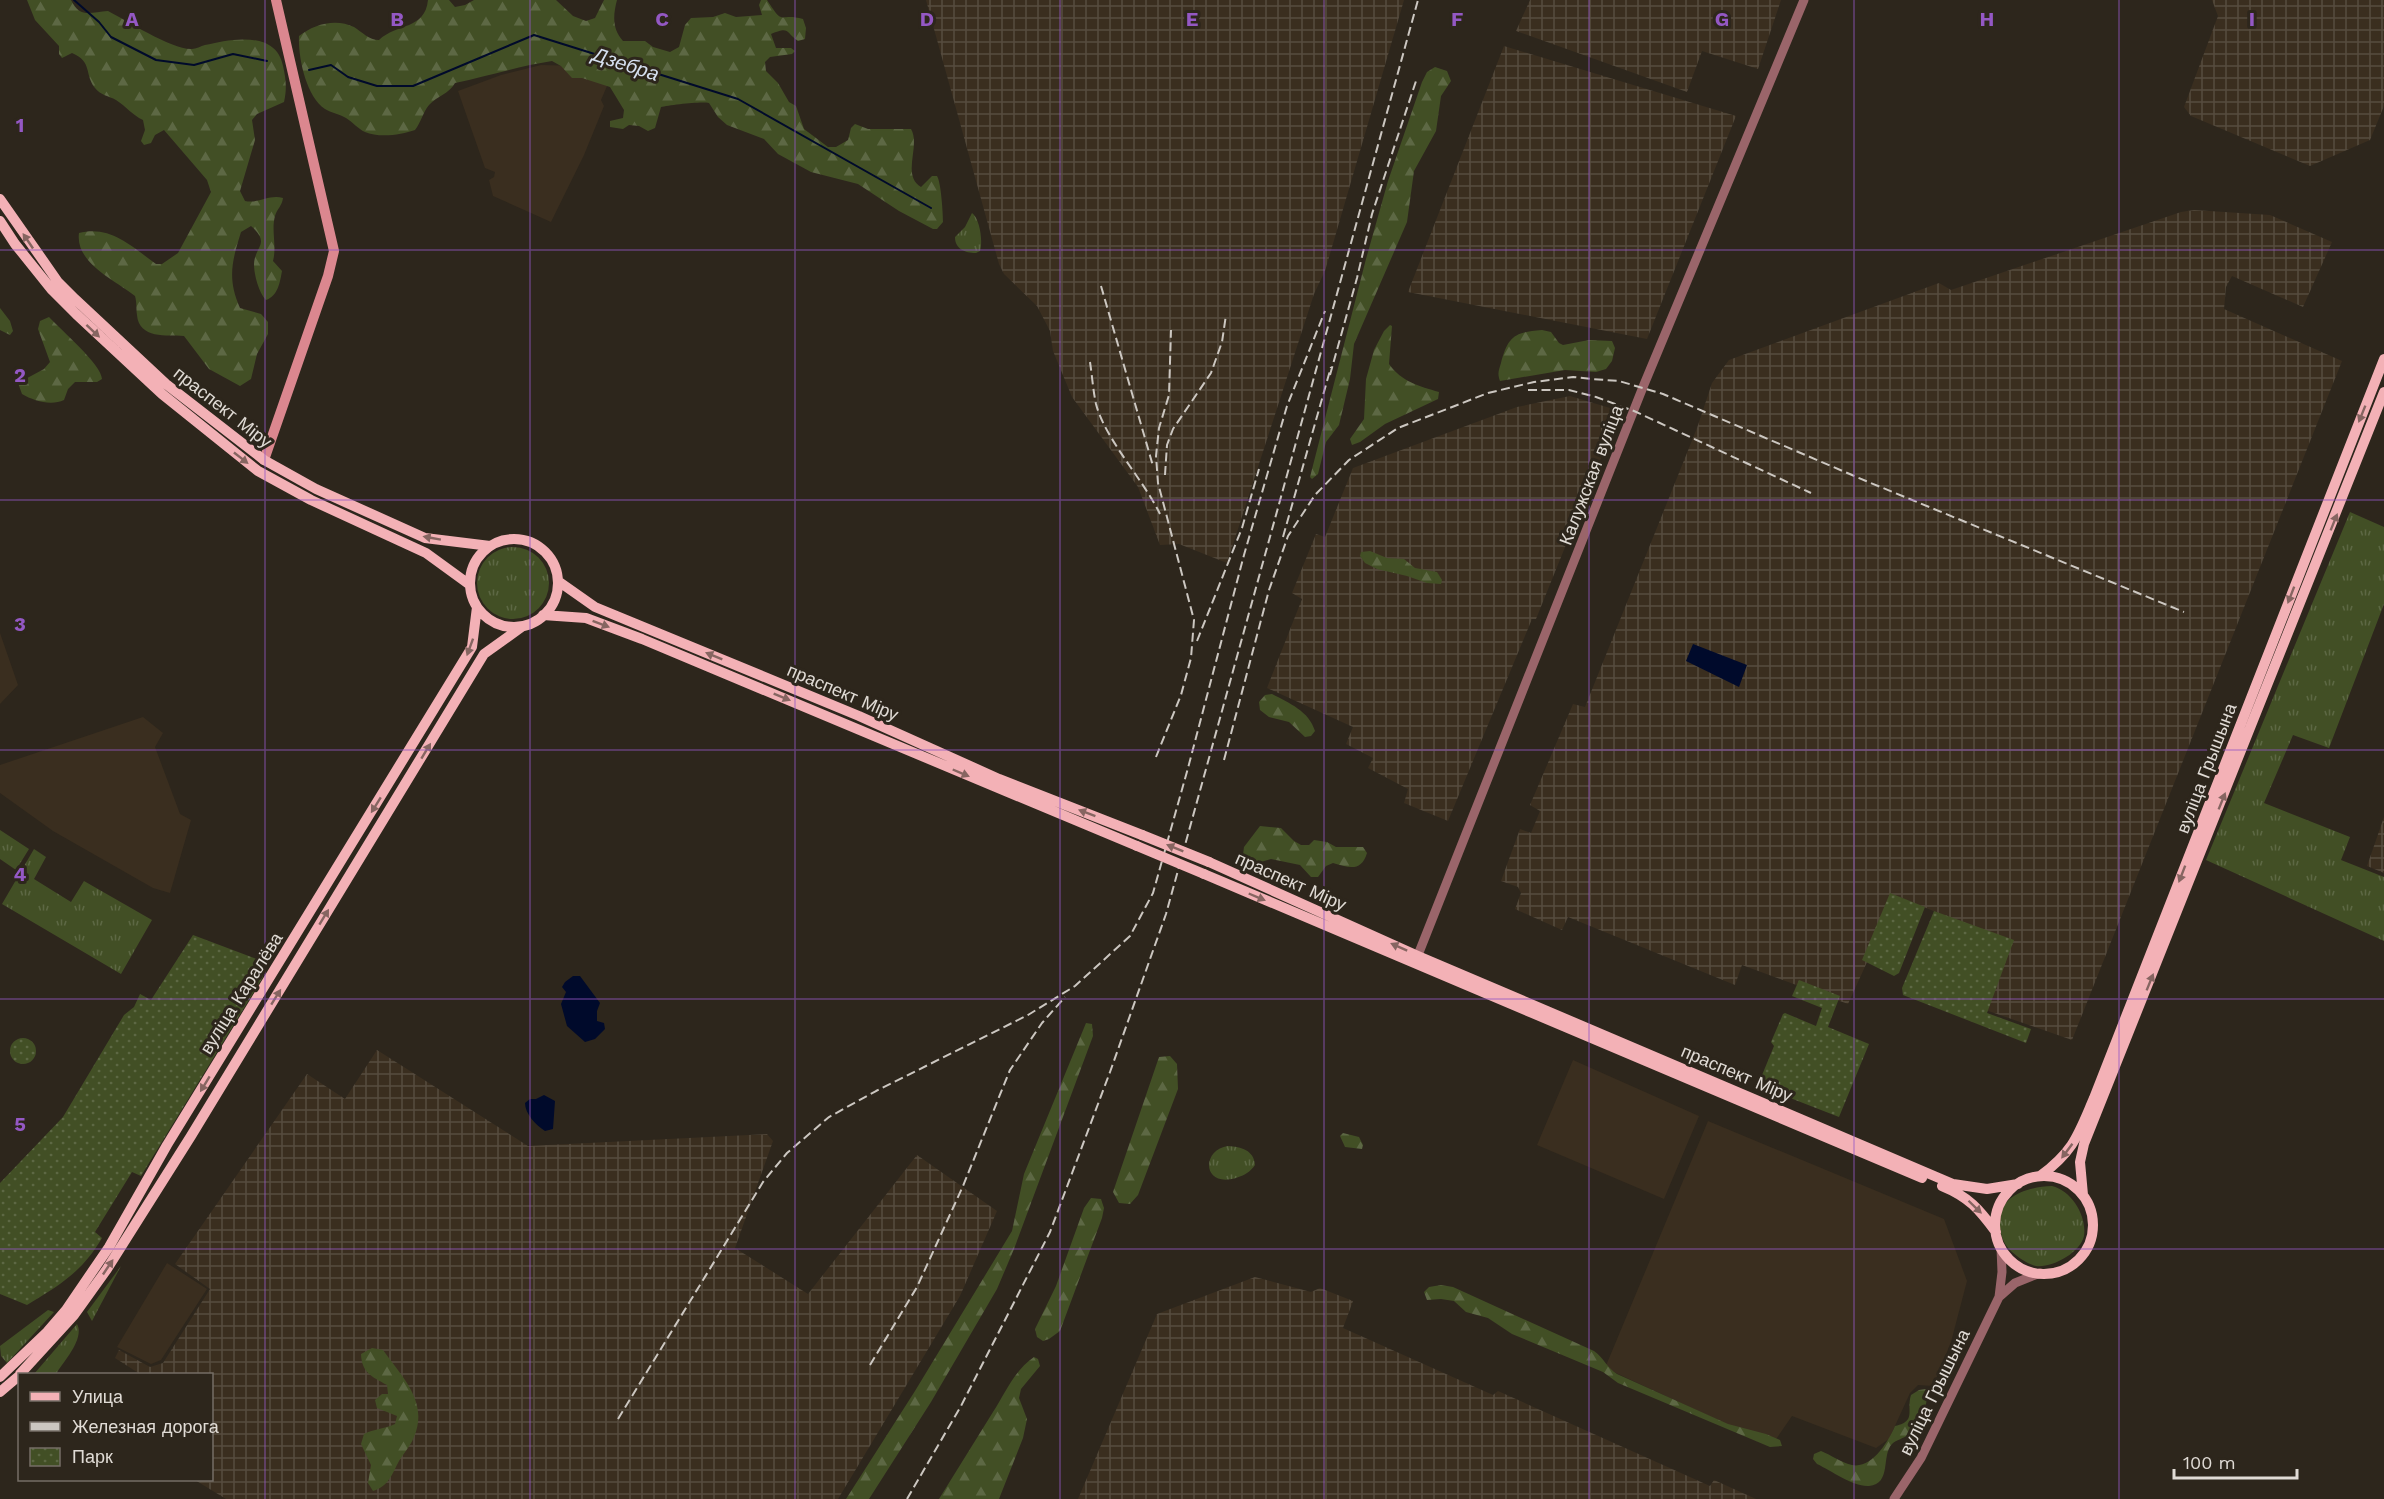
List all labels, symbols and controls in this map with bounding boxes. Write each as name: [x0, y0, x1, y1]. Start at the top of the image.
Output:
text: A: [125, 7, 139, 31]
text: B: [390, 7, 404, 31]
text: C: [655, 7, 669, 31]
text: D: [920, 7, 934, 31]
text: E: [1186, 7, 1198, 31]
text: F: [1451, 7, 1463, 31]
text: G: [1715, 7, 1729, 31]
text: H: [1980, 7, 1994, 31]
text: I: [2249, 7, 2255, 31]
water label: Дзебра: [588, 41, 662, 86]
text: 1: [16, 113, 24, 137]
one-way arrow: [23, 233, 34, 249]
one-way arrow: [86, 323, 100, 337]
street label: праспект Міру: [170, 362, 276, 452]
text: 2: [14, 363, 26, 387]
street label: Калужская вуліца: [1555, 401, 1628, 548]
one-way arrow: [2357, 405, 2367, 423]
one-way arrow: [233, 451, 249, 464]
one-way arrow: [2329, 513, 2339, 531]
one-way arrow: [422, 533, 441, 542]
one-way arrow: [2286, 586, 2296, 604]
text: 3: [14, 612, 26, 636]
one-way arrow: [592, 619, 610, 629]
one-way arrow: [464, 639, 474, 657]
one-way arrow: [705, 651, 723, 660]
street label: праспект Міру: [784, 659, 902, 725]
one-way arrow: [773, 692, 791, 702]
street label: вуліца Грышына: [2172, 699, 2241, 836]
one-way arrow: [420, 743, 431, 759]
one-way arrow: [952, 769, 970, 779]
one-way arrow: [2218, 792, 2228, 810]
one-way arrow: [370, 797, 381, 813]
one-way arrow: [1078, 808, 1096, 818]
one-way arrow: [1166, 843, 1184, 853]
street label: праспект Міру: [1232, 847, 1350, 915]
text: 4: [14, 862, 27, 886]
one-way arrow: [2176, 866, 2186, 884]
one-way arrow: [1249, 892, 1267, 902]
one-way arrow: [319, 909, 330, 925]
street label: вуліца Каралёва: [195, 928, 287, 1058]
one-way arrow: [1391, 943, 1408, 952]
one-way arrow: [2146, 973, 2155, 991]
one-way arrow: [270, 989, 281, 1005]
street label: праспект Міру: [1678, 1040, 1796, 1106]
one-way arrow: [199, 1076, 210, 1092]
text: 5: [14, 1112, 26, 1136]
one-way arrow: [2062, 1144, 2074, 1159]
one-way arrow: [1968, 1200, 1983, 1214]
one-way arrow: [102, 1260, 114, 1276]
street label: вуліца Грышына: [1894, 1325, 1974, 1459]
legend: [18, 1373, 213, 1481]
text: Улица: [72, 1386, 124, 1407]
text: Железная дорога: [72, 1416, 220, 1437]
scale bar: [2174, 1442, 2297, 1480]
text: Парк: [72, 1446, 113, 1467]
text: 100 m: [2183, 1452, 2236, 1473]

